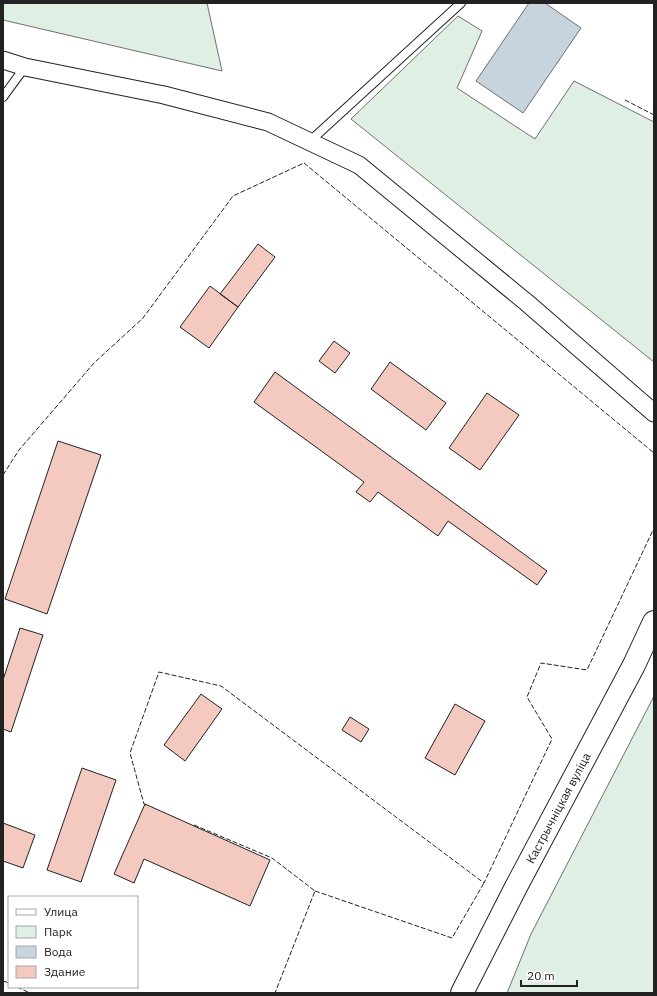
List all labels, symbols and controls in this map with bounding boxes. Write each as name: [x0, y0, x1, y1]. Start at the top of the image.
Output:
street label: Кастрычніцкая вуліца: [522, 750, 594, 866]
legend: [8, 896, 138, 988]
text: Улица: [44, 904, 78, 919]
text: Парк: [44, 924, 73, 939]
text: Вода: [44, 944, 73, 959]
scale bar: [521, 962, 577, 988]
text: Здание: [44, 964, 86, 979]
text: 20 m: [527, 968, 555, 983]

